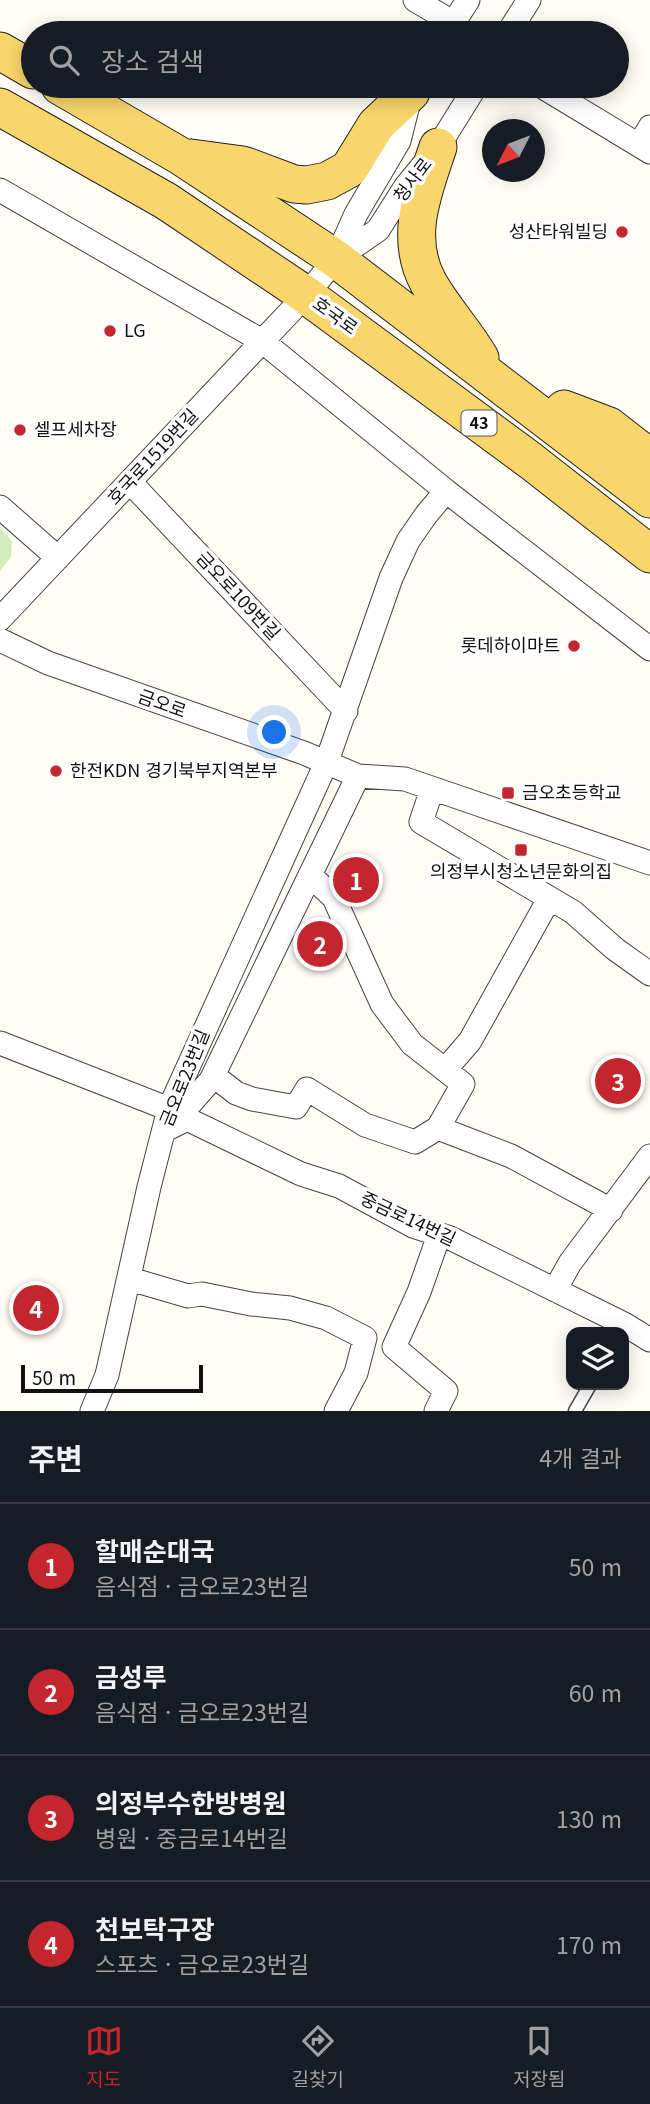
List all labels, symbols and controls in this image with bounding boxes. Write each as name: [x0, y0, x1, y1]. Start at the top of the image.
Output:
search box: [21, 21, 629, 98]
icon: search: [45, 41, 83, 79]
text: 장소 검색: [101, 41, 204, 78]
north arrow: [482, 119, 545, 182]
street label: 청사로: [386, 151, 437, 206]
place label: 성산타워빌딩: [509, 217, 608, 243]
marker: 성산타워빌딩: [614, 224, 630, 240]
street label: 호국로: [308, 289, 364, 340]
place label: LG: [124, 316, 146, 342]
marker: LG: [102, 323, 118, 339]
street label: 호국로1519번길: [100, 402, 203, 509]
road number: 43: [462, 410, 496, 436]
place label: 셀프세차장: [34, 415, 117, 441]
marker: 셀프세차장: [12, 422, 28, 438]
street label: 금오로109번길: [191, 545, 287, 645]
place label: 롯데하이마트: [461, 631, 560, 657]
marker: 롯데하이마트: [566, 638, 582, 654]
street label: 금오로: [135, 681, 190, 723]
your location: [257, 715, 291, 749]
place label: 한전KDN 경기북부지역본부: [70, 756, 278, 782]
marker: 한전KDN 경기북부지역본부: [48, 763, 64, 779]
place label: 금오초등학교: [522, 778, 621, 804]
marker: 금오초등학교: [500, 785, 516, 801]
marker: 의정부시청소년문화의집: [513, 842, 529, 858]
pin: 1: [333, 854, 379, 906]
place label: 의정부시청소년문화의집: [430, 857, 612, 883]
pin: 2: [297, 918, 343, 970]
street label: 금오로23번길: [152, 1025, 214, 1130]
pin: 3: [595, 1055, 641, 1107]
street label: 중금로14번길: [357, 1184, 461, 1251]
pin: 4: [13, 1282, 59, 1334]
map controls: [566, 1327, 629, 1390]
button: layers: [566, 1327, 629, 1390]
scale bar: [21, 1362, 203, 1394]
text: 50 m: [32, 1363, 76, 1390]
text: 주변: [28, 1435, 83, 1479]
text: 4개 결과: [539, 1440, 622, 1474]
text: 할매순대국: [95, 1531, 215, 1568]
text: 1: [44, 1549, 58, 1583]
text: 50 m: [569, 1549, 622, 1583]
text: 음식점 · 금오로23번길: [95, 1568, 309, 1602]
text: 금성루: [95, 1657, 167, 1694]
text: 2: [44, 1675, 58, 1709]
text: 60 m: [569, 1675, 622, 1709]
text: 음식점 · 금오로23번길: [95, 1694, 309, 1728]
text: 의정부수한방병원: [95, 1783, 286, 1820]
text: 3: [44, 1801, 58, 1835]
text: 130 m: [556, 1801, 622, 1835]
text: 병원 · 중금로14번길: [95, 1820, 288, 1854]
text: 천보탁구장: [95, 1909, 215, 1946]
text: 4: [44, 1927, 58, 1961]
text: 170 m: [556, 1927, 622, 1961]
text: 스포츠 · 금오로23번길: [95, 1946, 309, 1980]
tab: 지도: [85, 2022, 123, 2091]
tab: 길찾기: [292, 2022, 344, 2091]
tab: 저장됨: [513, 2022, 565, 2091]

